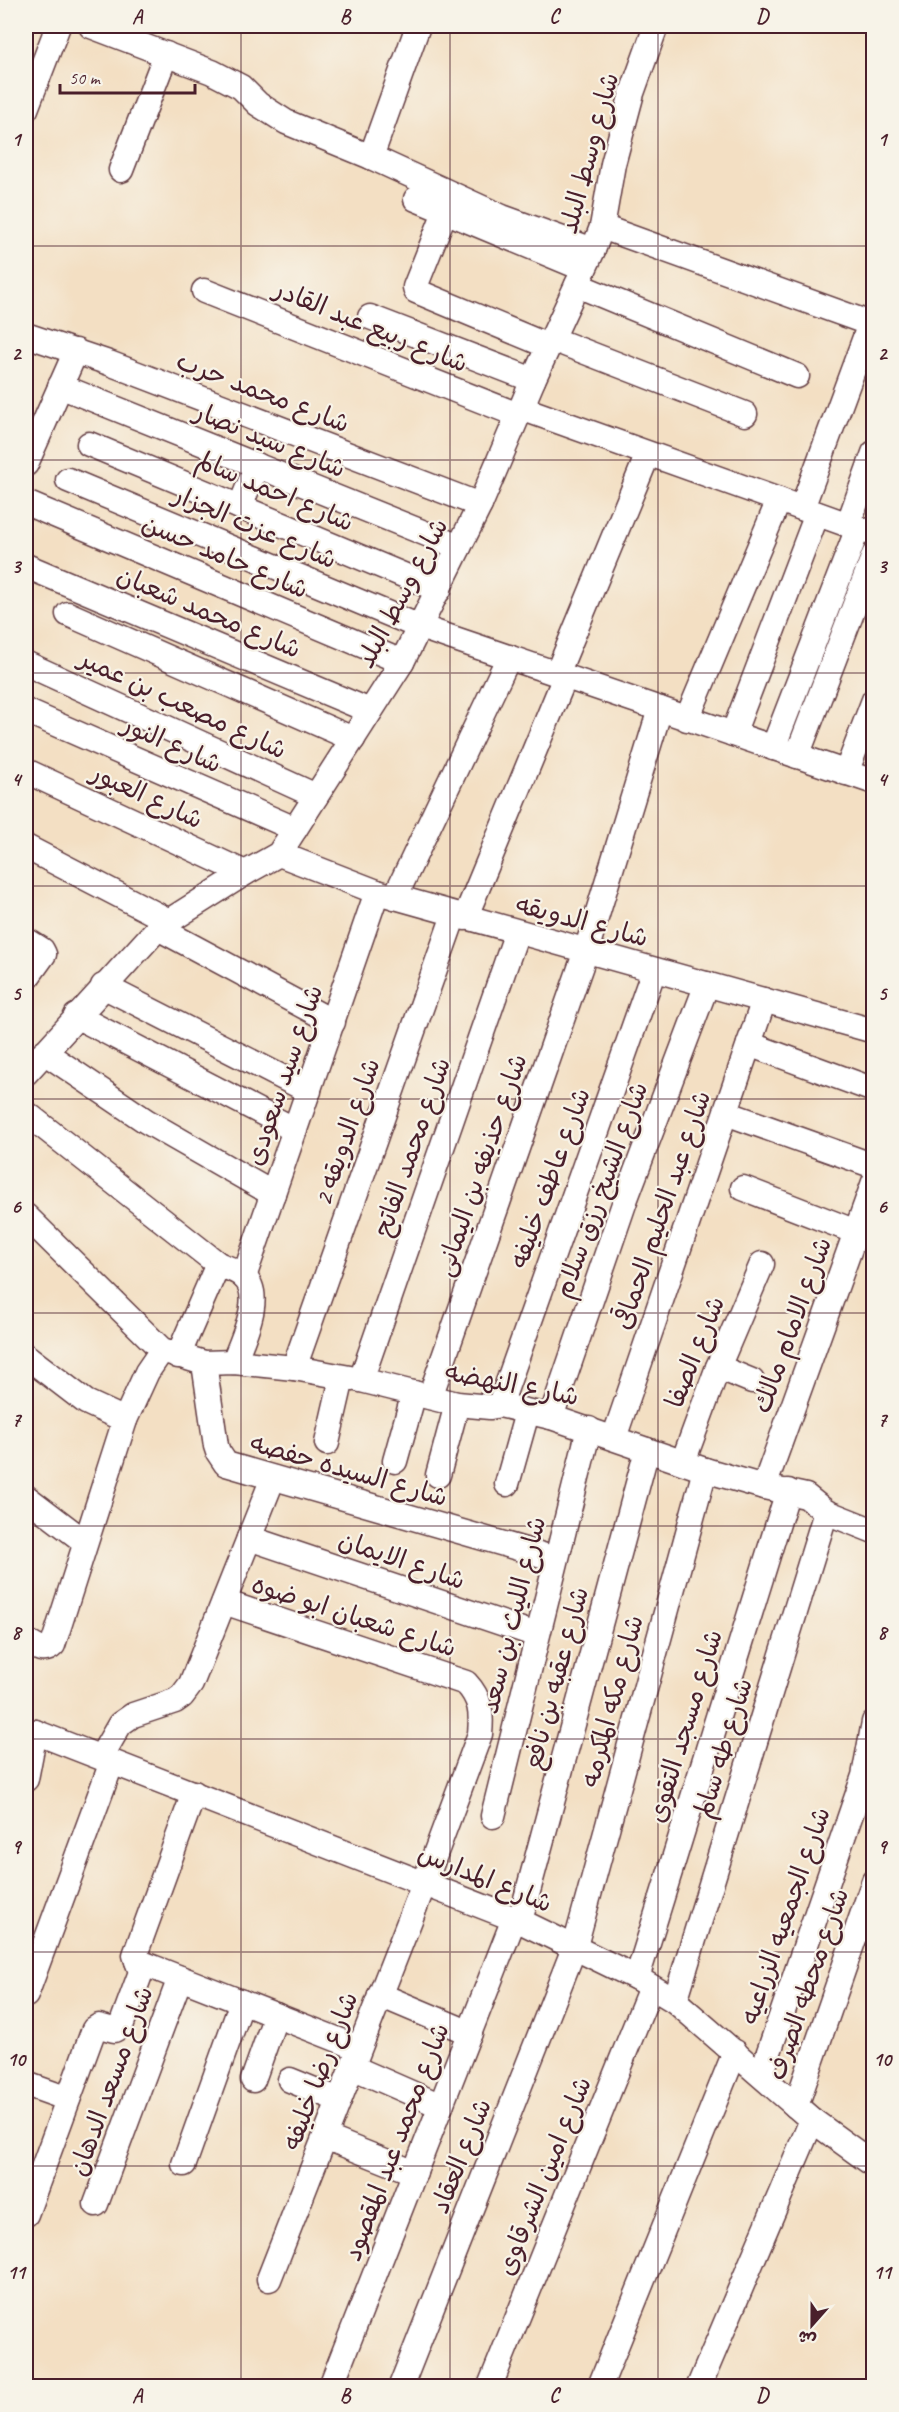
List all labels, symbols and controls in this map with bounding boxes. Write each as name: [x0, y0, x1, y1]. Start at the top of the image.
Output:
text: A: [132, 4, 144, 29]
text: B: [340, 4, 352, 29]
text: C: [549, 4, 561, 29]
text: D: [756, 4, 770, 29]
scale bar: [60, 57, 195, 95]
text: 50 m: [69, 67, 102, 89]
street label: شارع وسط البلد: [552, 69, 627, 237]
text: 1: [12, 127, 23, 152]
text: 1: [878, 127, 889, 152]
street label: شارع ربيع عبد القادر: [267, 271, 473, 382]
text: 2: [12, 341, 23, 366]
text: 2: [878, 341, 889, 366]
street label: شارع محمد حرب: [171, 344, 354, 441]
street label: شارع سيد نصار: [187, 394, 350, 486]
street label: شارع احمد سالم: [190, 443, 359, 542]
street label: شارع عزت الجزار: [166, 477, 342, 577]
street label: شارع حامد حسن: [136, 506, 313, 607]
street label: شارع وسط البلد: [349, 512, 456, 674]
text: 3: [12, 554, 23, 579]
text: 3: [878, 554, 889, 579]
street label: شارع محمد شعبان: [111, 558, 306, 667]
street label: شارع مصعب بن عمير: [72, 641, 292, 767]
street label: شارع النور: [115, 707, 227, 781]
street label: شارع العبور: [84, 755, 208, 837]
text: 4: [12, 767, 24, 792]
text: 4: [878, 767, 890, 792]
street label: شارع الدويقه: [512, 887, 652, 955]
street label: شارع سيد سعودى: [238, 980, 331, 1170]
text: 5: [12, 981, 23, 1006]
text: 5: [878, 981, 889, 1006]
street label: شارع حذيفه بن اليمانى: [427, 1049, 536, 1281]
street label: شارع محمد الفاتح: [366, 1053, 459, 1241]
street label: شارع الدويقه 2: [306, 1054, 389, 1210]
street label: شارع الشيخ رزق سلام: [547, 1077, 658, 1304]
street label: شارع عاطف خليفه: [502, 1083, 599, 1273]
street label: شارع عبد الحليم الحماقى: [606, 1086, 721, 1335]
text: 6: [11, 1194, 22, 1219]
text: 6: [877, 1194, 888, 1219]
street label: شارع الامام مالك: [745, 1233, 842, 1418]
street label: شارع الصفا: [658, 1291, 733, 1413]
street label: شارع النهضه: [442, 1355, 582, 1414]
text: 7: [12, 1407, 23, 1432]
text: 7: [878, 1407, 889, 1432]
street label: شارع السيده حفصه: [246, 1426, 452, 1515]
street label: شارع الليث بن سعد: [473, 1513, 554, 1717]
street label: شارع الايمان: [334, 1523, 470, 1598]
street label: شارع شعبان ابو ضوه: [247, 1567, 461, 1666]
street label: شارع عقبه بن نافع: [516, 1583, 598, 1773]
street label: شارع مكه المكرمه: [573, 1611, 652, 1791]
text: 8: [12, 1620, 24, 1645]
text: 8: [878, 1620, 890, 1645]
street label: شارع مسجد التقوى: [640, 1625, 731, 1827]
street label: شارع طه سالم: [686, 1674, 763, 1823]
street label: شارع الجمعيه الزراعيه: [732, 1803, 839, 2030]
text: 9: [12, 1834, 23, 1859]
text: 9: [878, 1834, 889, 1859]
street label: شارع المدارس: [413, 1836, 557, 1921]
street label: شارع محطه الصرف: [760, 1884, 857, 2085]
street label: شارع مسعد الدهان: [61, 1981, 162, 2181]
street label: شارع رضا خليفه: [275, 1987, 366, 2155]
street label: شارع محمد عبد المقصود: [335, 2018, 458, 2266]
text: 10: [7, 2047, 27, 2072]
text: 10: [873, 2047, 893, 2072]
street label: شارع امين الشرقاوى: [489, 2072, 600, 2281]
street label: شارع العقاد: [423, 2094, 500, 2219]
text: 11: [7, 2260, 27, 2285]
text: 11: [873, 2260, 893, 2285]
north arrow: [782, 2295, 842, 2355]
text: ش: [795, 2326, 819, 2351]
text: A: [132, 2383, 144, 2408]
text: B: [340, 2383, 352, 2408]
text: C: [549, 2383, 561, 2408]
text: D: [756, 2383, 770, 2408]

